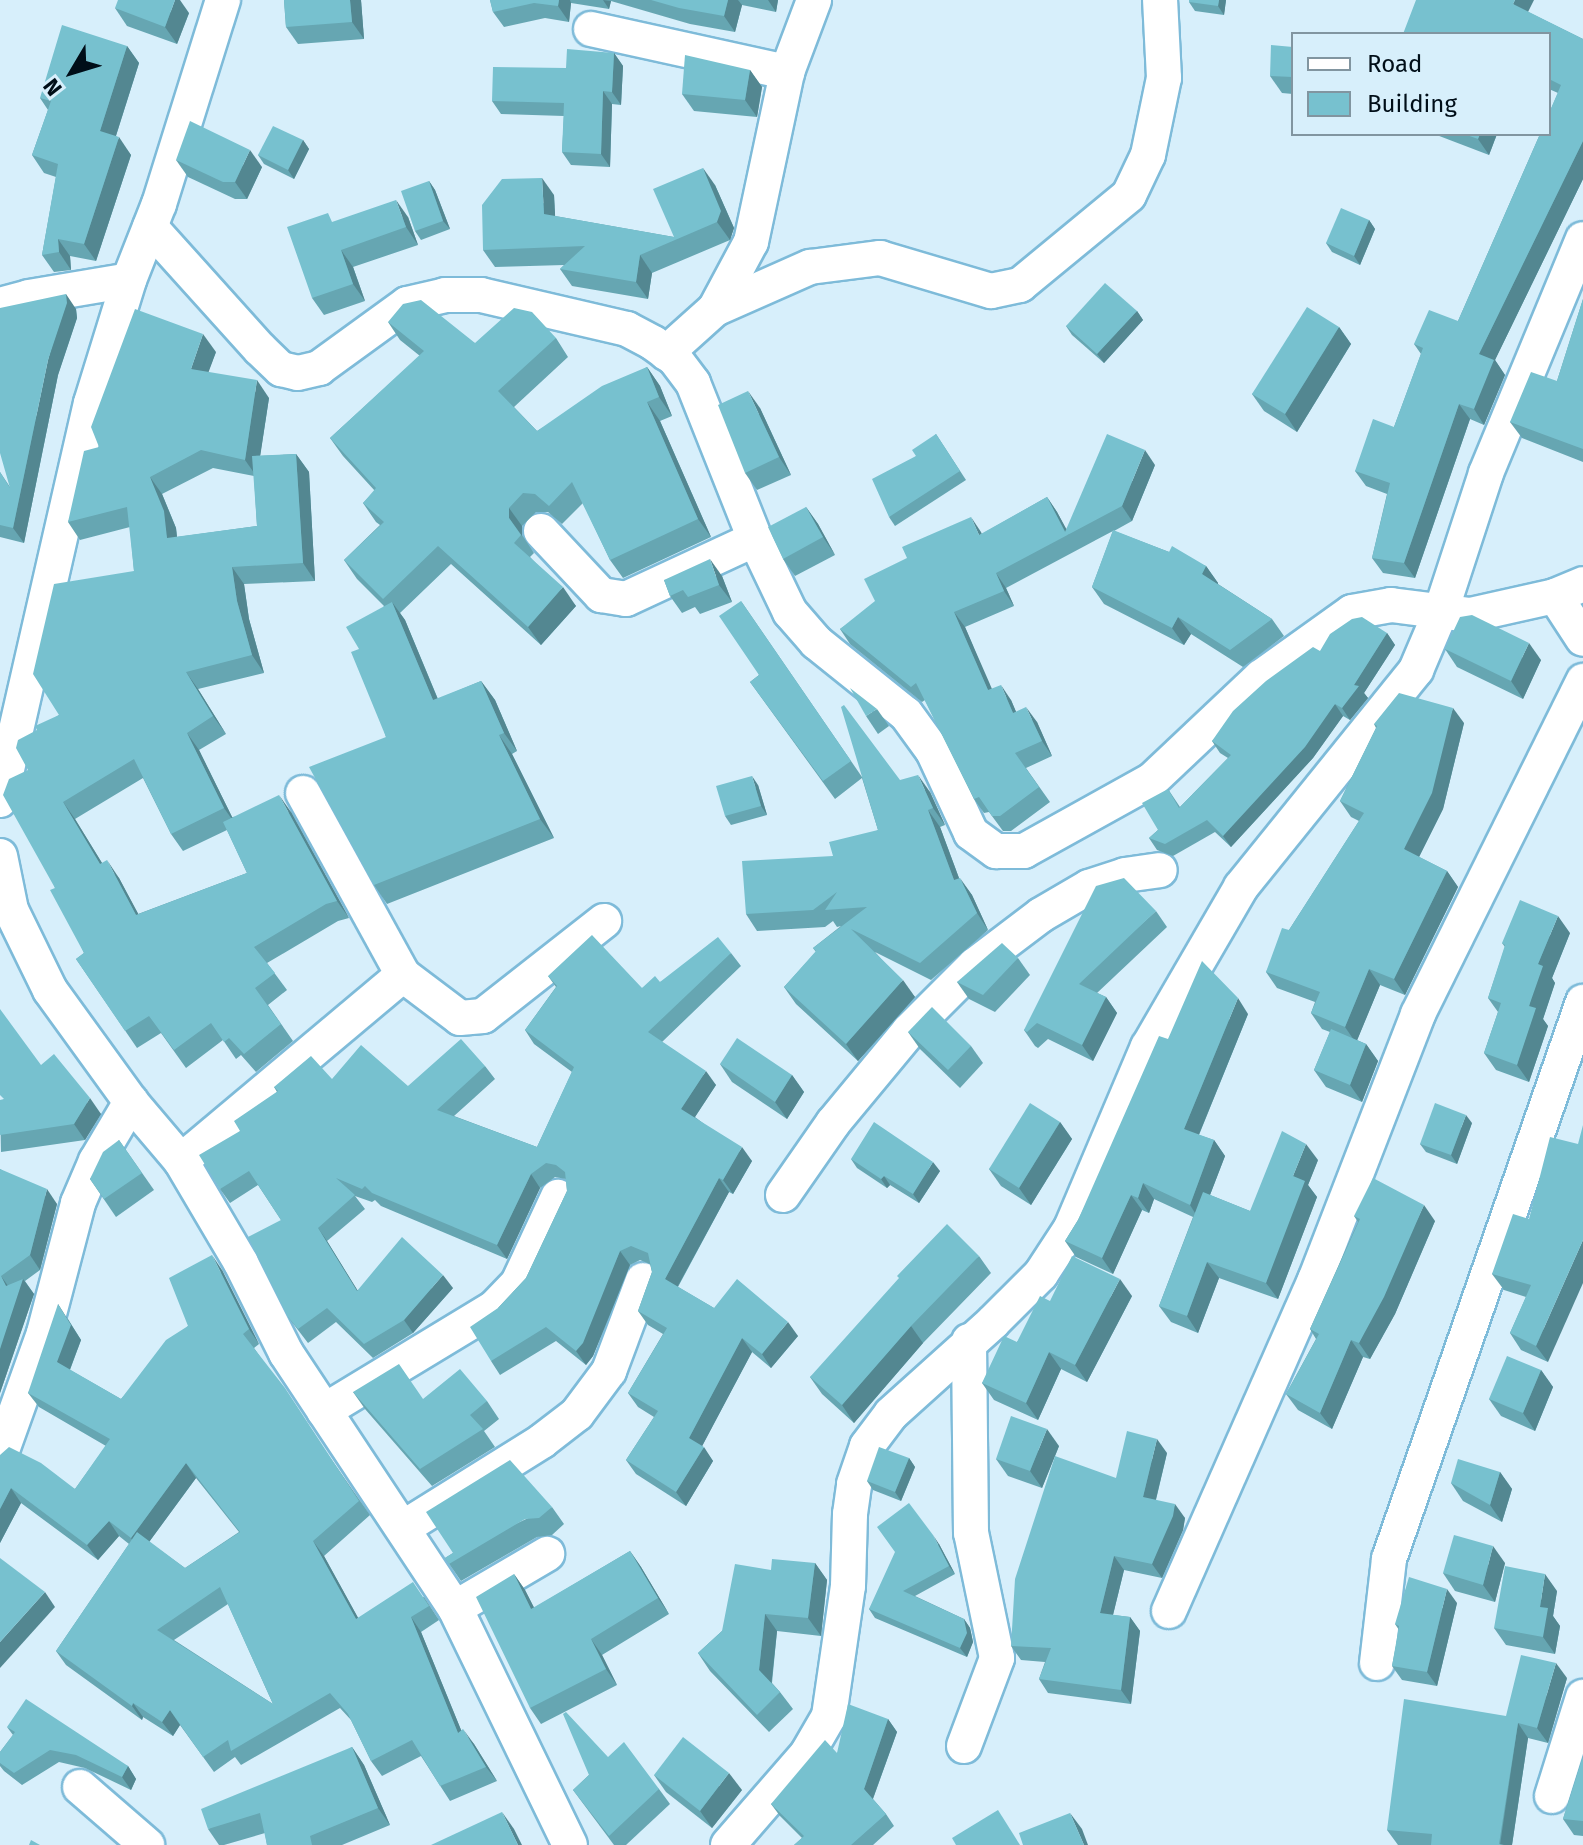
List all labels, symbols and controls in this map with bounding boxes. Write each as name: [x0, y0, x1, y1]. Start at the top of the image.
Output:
north arrow: [32, 32, 112, 112]
legend: [1291, 32, 1551, 136]
text: Road: [1367, 50, 1422, 78]
text: N: [38, 73, 68, 101]
text: Building: [1367, 90, 1457, 118]

